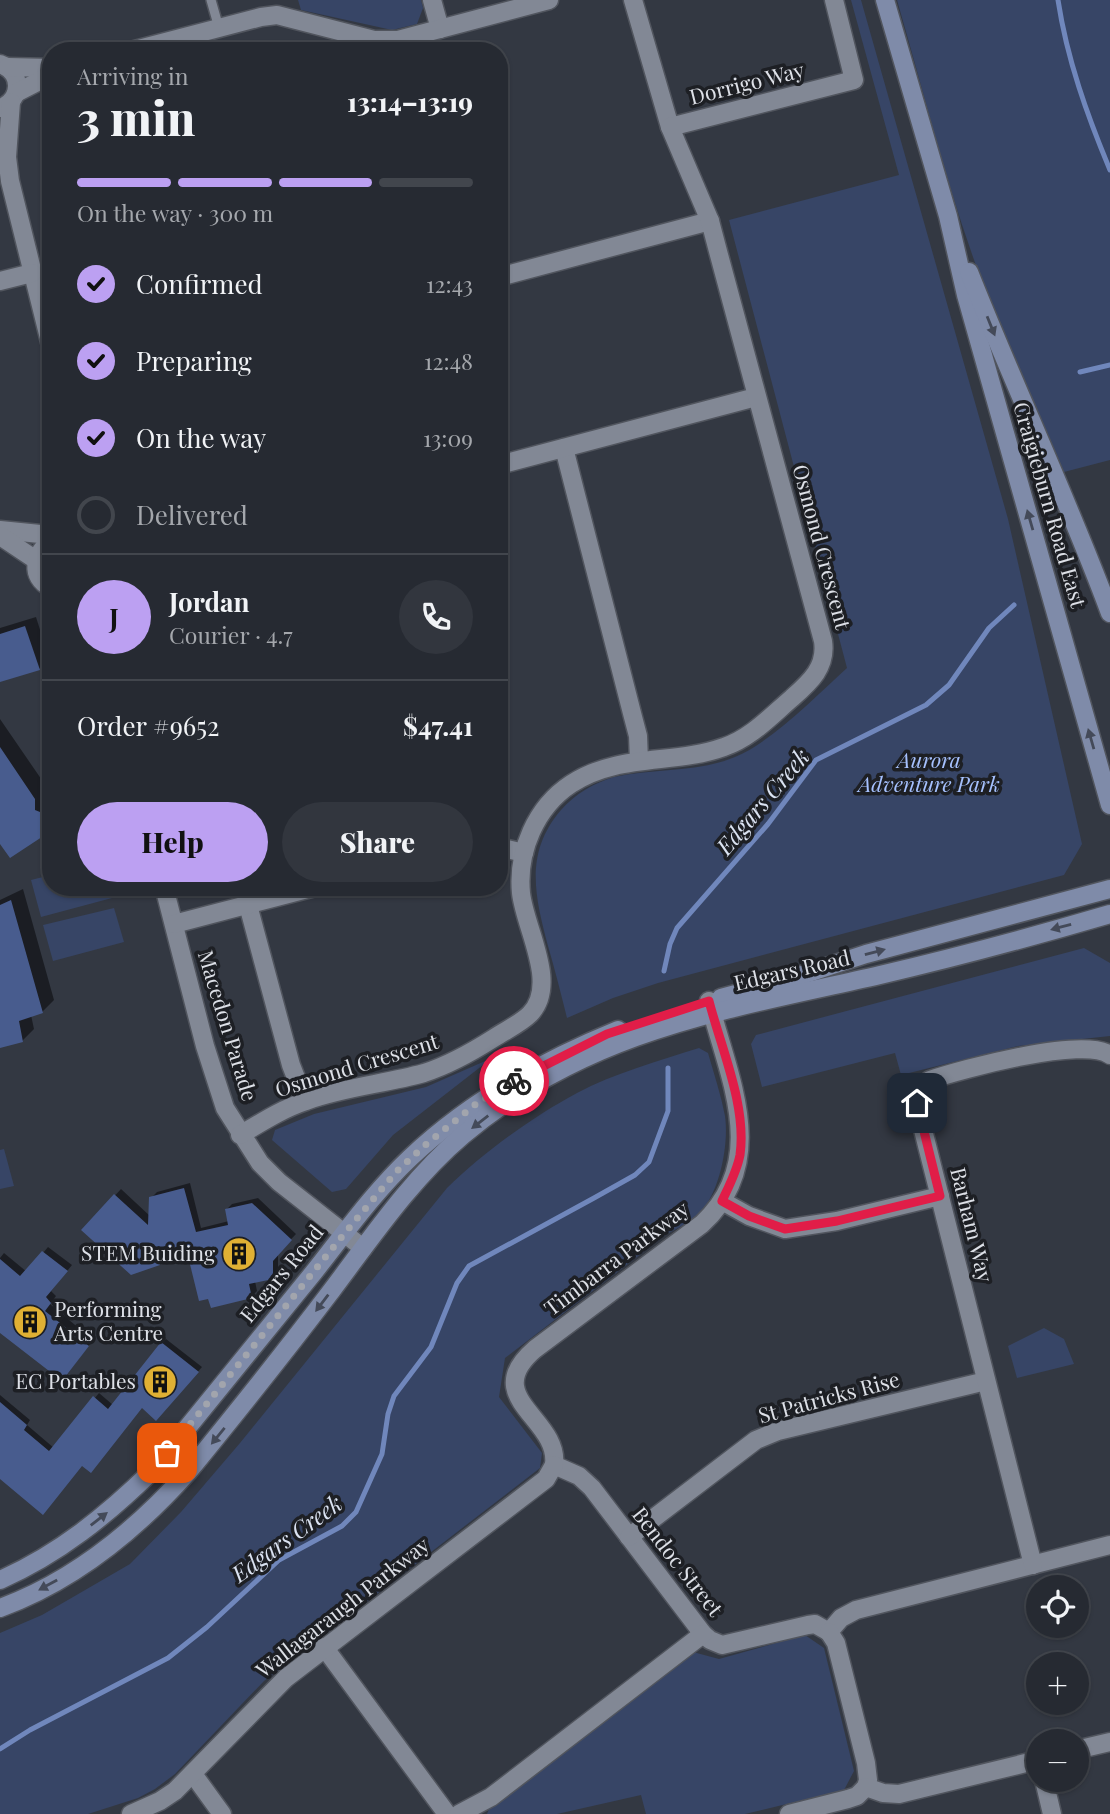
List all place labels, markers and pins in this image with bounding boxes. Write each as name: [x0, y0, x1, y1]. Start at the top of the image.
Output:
pin: [887, 1073, 947, 1133]
building icon: STEM Buiding: [220, 1235, 258, 1273]
place label: STEM Buiding: [81, 1238, 215, 1266]
place label: Performing Arts Centre: [53, 1294, 163, 1346]
building icon: Performing Arts Centre: [11, 1303, 49, 1341]
building icon: EC Portables: [141, 1363, 179, 1401]
place label: EC Portables: [15, 1366, 136, 1394]
pin: [137, 1423, 197, 1483]

